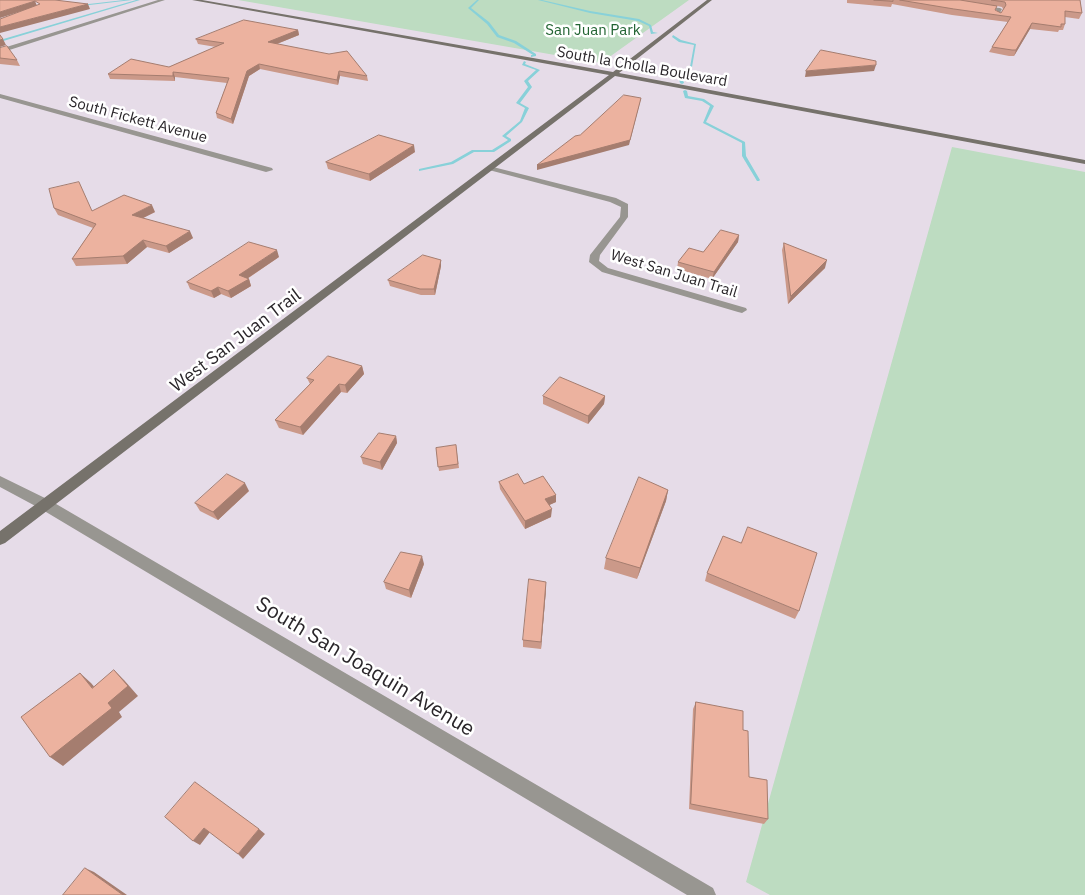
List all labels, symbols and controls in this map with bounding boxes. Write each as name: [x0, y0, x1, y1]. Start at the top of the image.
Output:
park label: San Juan Park: [545, 22, 641, 40]
street label: South la Cholla Boulevard: [555, 43, 729, 91]
street label: South Fickett Avenue: [67, 93, 209, 147]
street label: West San Juan Trail: [608, 246, 740, 302]
street label: West San Juan Trail: [166, 285, 306, 397]
street label: South San Joaquin Avenue: [251, 592, 479, 742]

